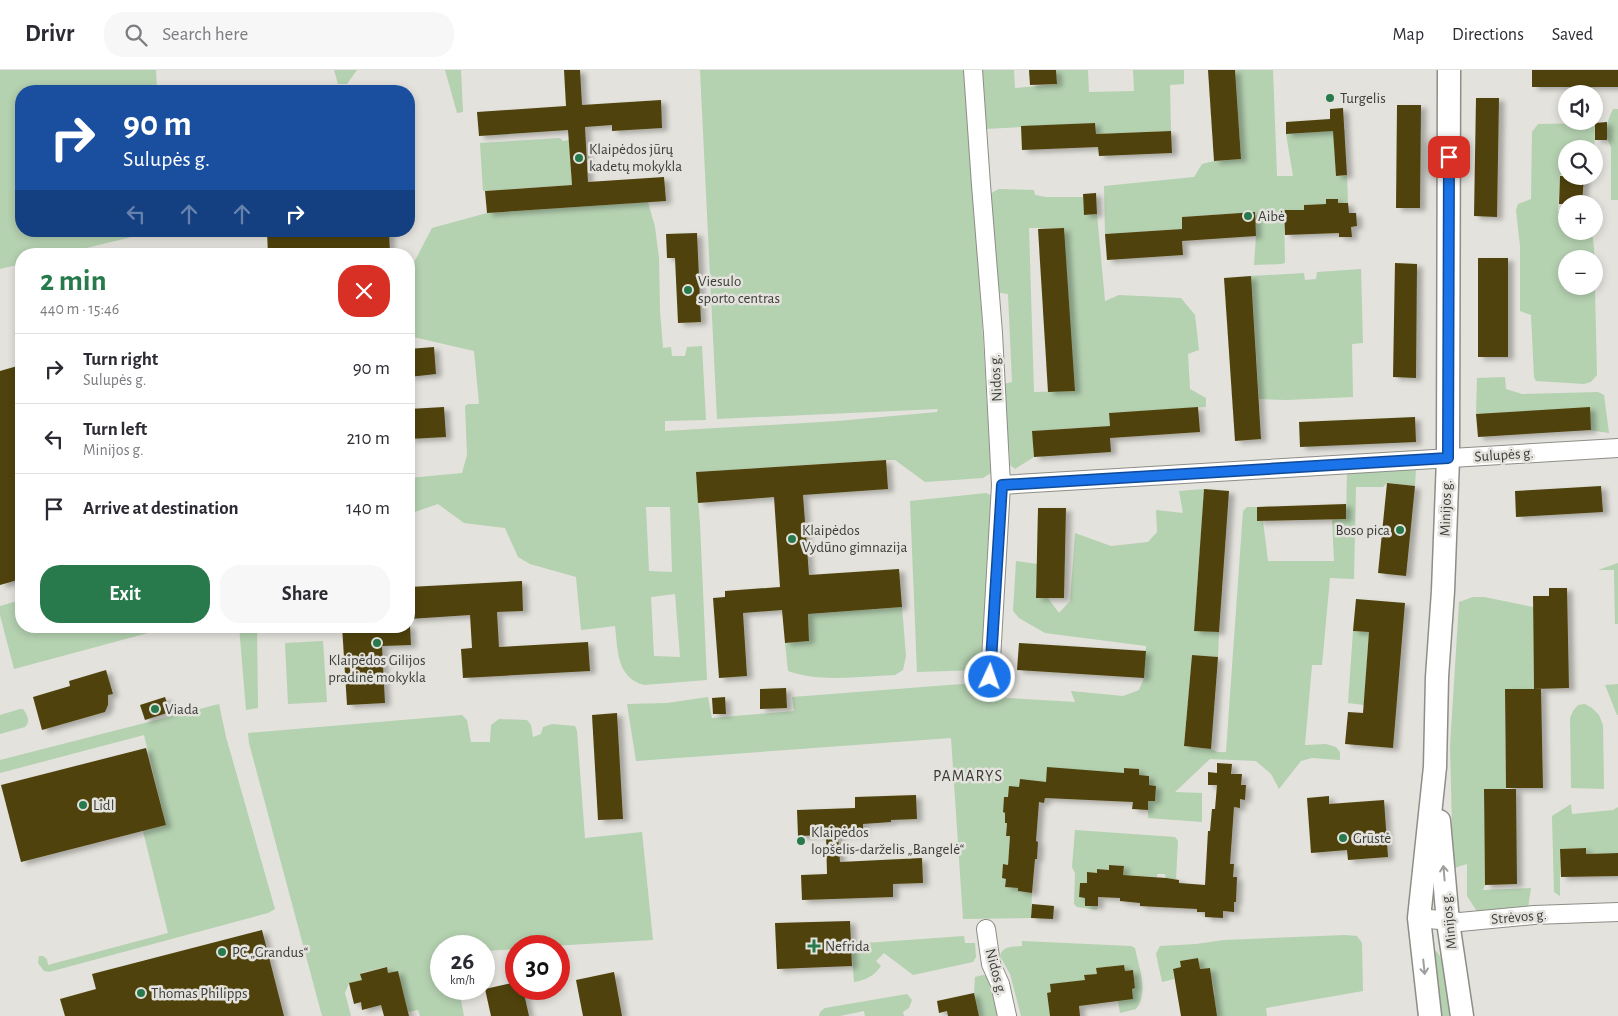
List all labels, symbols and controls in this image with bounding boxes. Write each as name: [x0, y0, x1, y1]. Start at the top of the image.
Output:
search box: [104, 12, 454, 57]
icon: search: [122, 21, 150, 49]
text: Drivr: [25, 22, 74, 46]
text: Search here: [162, 25, 248, 44]
text: Map: [1393, 26, 1424, 44]
text: Directions: [1452, 26, 1524, 44]
text: Saved: [1552, 26, 1593, 44]
map controls: [1558, 85, 1603, 295]
button: sound: [1558, 85, 1603, 130]
place label: Turgelis: [1340, 91, 1386, 106]
marker: Turgelis: [1324, 92, 1336, 104]
icon: right: [40, 105, 105, 170]
text: 90 m: [123, 107, 192, 142]
pin: [1428, 136, 1470, 178]
button: search: [1558, 140, 1603, 185]
place label: Klaipėdos jūrų kadetų mokykla: [589, 142, 682, 174]
icon: arrive: [1435, 143, 1463, 171]
text: Sulupės g.: [123, 148, 210, 170]
marker: Klaipėdos jūrų kadetų mokykla: [573, 152, 585, 164]
button: +: [1558, 195, 1603, 240]
icon: left: [122, 200, 150, 228]
icon: ahead: [175, 200, 203, 228]
icon: ahead: [228, 200, 256, 228]
icon: right: [281, 200, 309, 228]
place label: Aibė: [1258, 209, 1285, 224]
marker: Aibė: [1242, 210, 1254, 222]
button: −: [1558, 250, 1603, 295]
button: close: [338, 265, 390, 317]
text: 2 min: [40, 266, 107, 296]
place label: Viesulo sporto centras: [698, 274, 780, 306]
marker: Viesulo sporto centras: [682, 284, 694, 296]
text: 440 m · 15:46: [40, 301, 119, 317]
text: Turn right: [83, 350, 158, 369]
street label: Nidos g.: [987, 354, 1005, 402]
icon: right: [40, 355, 68, 383]
text: 90 m: [353, 359, 390, 378]
text: Sulupės g.: [83, 372, 146, 388]
text: Turn left: [83, 420, 147, 439]
icon: left: [40, 425, 68, 453]
text: 210 m: [346, 429, 390, 448]
text: Minijos g.: [83, 442, 144, 458]
street label: Sulupės g.: [1474, 445, 1534, 465]
street label: Minijos g.: [1438, 479, 1454, 537]
icon: arrive: [40, 495, 68, 523]
text: Arrive at destination: [83, 499, 239, 518]
text: 140 m: [346, 499, 390, 518]
place label: Klaipėdos Vydūno gimnazija: [802, 523, 907, 555]
place label: Boso pica: [1336, 523, 1390, 538]
marker: Boso pica: [1394, 524, 1406, 536]
marker: Klaipėdos Vydūno gimnazija: [786, 533, 798, 545]
button: Exit: [40, 565, 210, 623]
button: Share: [220, 565, 390, 623]
marker: Klaipėdos Gilijos pradinė mokykla: [371, 637, 383, 649]
position arrow: [963, 650, 1015, 702]
place label: Klaipėdos Gilijos pradinė mokykla: [328, 653, 426, 685]
place label: Viada: [165, 702, 199, 717]
marker: Viada: [149, 703, 161, 715]
district label: PAMARYS: [933, 768, 1003, 784]
place label: Lidl: [93, 798, 114, 813]
marker: Lidl: [77, 799, 89, 811]
place label: Klaipėdos lopšelis-darželis „Bangelė“: [811, 825, 965, 857]
place label: Grūstė: [1353, 831, 1391, 846]
marker: Grūstė: [1337, 832, 1349, 844]
marker: Klaipėdos lopšelis-darželis „Bangelė“: [795, 835, 807, 847]
one-way arrow: [1439, 865, 1449, 881]
street label: Minijos g.: [1439, 892, 1459, 950]
street label: Strėvos g.: [1491, 907, 1547, 927]
speed limit sign: 30: [505, 935, 570, 1000]
marker: Nefrida: [807, 939, 821, 953]
place label: Nefrida: [825, 939, 870, 954]
place label: PC „Grandus“: [232, 945, 309, 960]
marker: PC „Grandus“: [216, 946, 228, 958]
street label: Nidos g.: [983, 947, 1009, 997]
text: 26: [451, 949, 474, 974]
one-way arrow: [1419, 958, 1429, 974]
text: km/h: [450, 974, 475, 986]
place label: Thomas Philipps: [151, 986, 248, 1001]
marker: Thomas Philipps: [135, 987, 147, 999]

